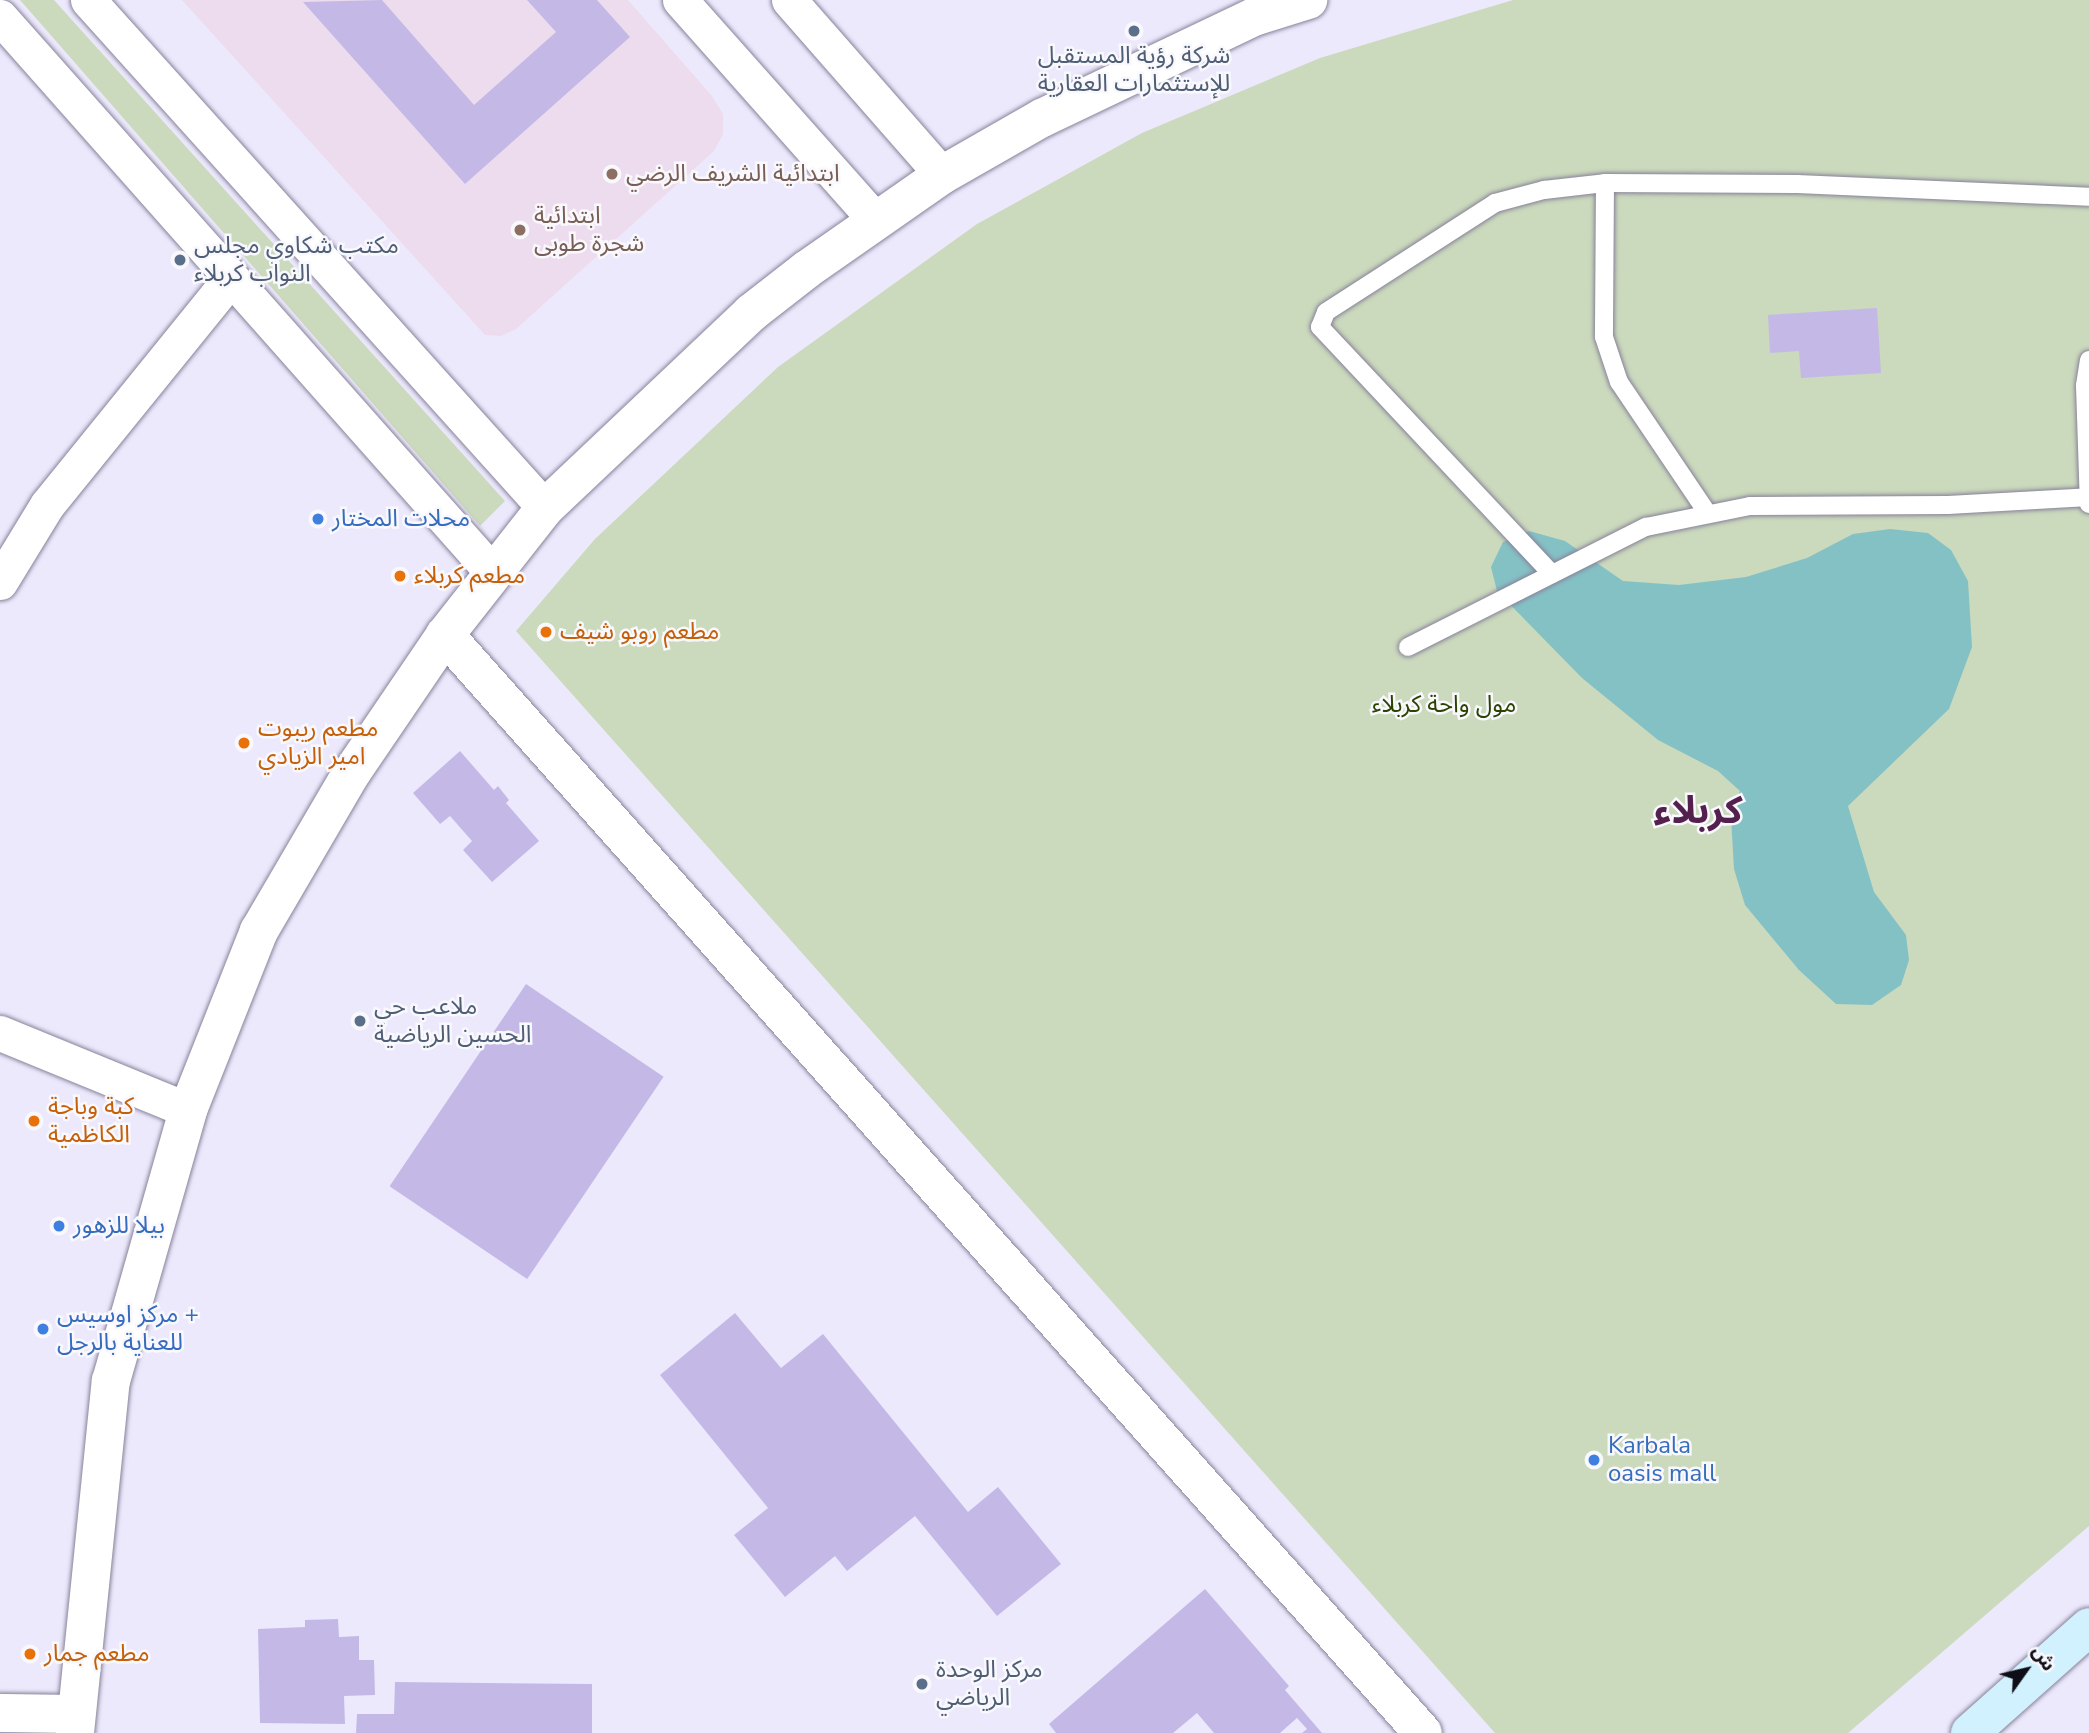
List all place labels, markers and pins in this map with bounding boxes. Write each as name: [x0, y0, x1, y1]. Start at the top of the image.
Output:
marker: شركة رؤية المستقبل للإستثمارات العقارية: [1126, 23, 1142, 39]
place label: شركة رؤية المستقبل للإستثمارات العقارية: [1038, 42, 1230, 98]
place label: ابتدائية الشريف الرضي: [626, 160, 840, 188]
marker: ابتدائية الشريف الرضي: [604, 166, 620, 182]
place label: ابتدائية شجرة طوبى: [534, 202, 644, 258]
marker: ابتدائية شجرة طوبى: [512, 222, 528, 238]
place label: مكتب شكاوي مجلس النواب كربلاء: [194, 232, 399, 288]
marker: مكتب شكاوي مجلس النواب كربلاء: [172, 252, 188, 268]
place label: محلات المختار: [332, 505, 470, 533]
marker: محلات المختار: [310, 511, 326, 527]
place label: مطعم كربلاء: [414, 562, 525, 590]
marker: مطعم كربلاء: [392, 568, 408, 584]
place label: مطعم روبو شيف: [560, 618, 719, 646]
marker: مطعم روبو شيف: [538, 624, 554, 640]
place label: مطعم ريبوت امير الزيادي: [258, 715, 378, 771]
marker: مطعم ريبوت امير الزيادي: [236, 735, 252, 751]
place label: ملاعب حي الحسين الرياضية: [374, 993, 531, 1049]
marker: ملاعب حي الحسين الرياضية: [352, 1013, 368, 1029]
place label: كبة وباجة الكاظمية: [48, 1093, 134, 1149]
marker: كبة وباجة الكاظمية: [26, 1113, 42, 1129]
place label: بيلا للزهور: [73, 1212, 165, 1240]
marker: بيلا للزهور: [51, 1218, 67, 1234]
place label: مركز اوسيس + للعناية بالرجل: [57, 1301, 199, 1357]
marker: مركز اوسيس + للعناية بالرجل: [35, 1321, 51, 1337]
place label: Karbala oasis mall: [1608, 1432, 1716, 1488]
marker: Karbala oasis mall: [1586, 1452, 1602, 1468]
place label: مطعم جمار: [44, 1640, 150, 1668]
marker: مطعم جمار: [22, 1646, 38, 1662]
place label: مركز الوحدة الرياضي: [936, 1656, 1043, 1712]
marker: مركز الوحدة الرياضي: [914, 1676, 930, 1692]

